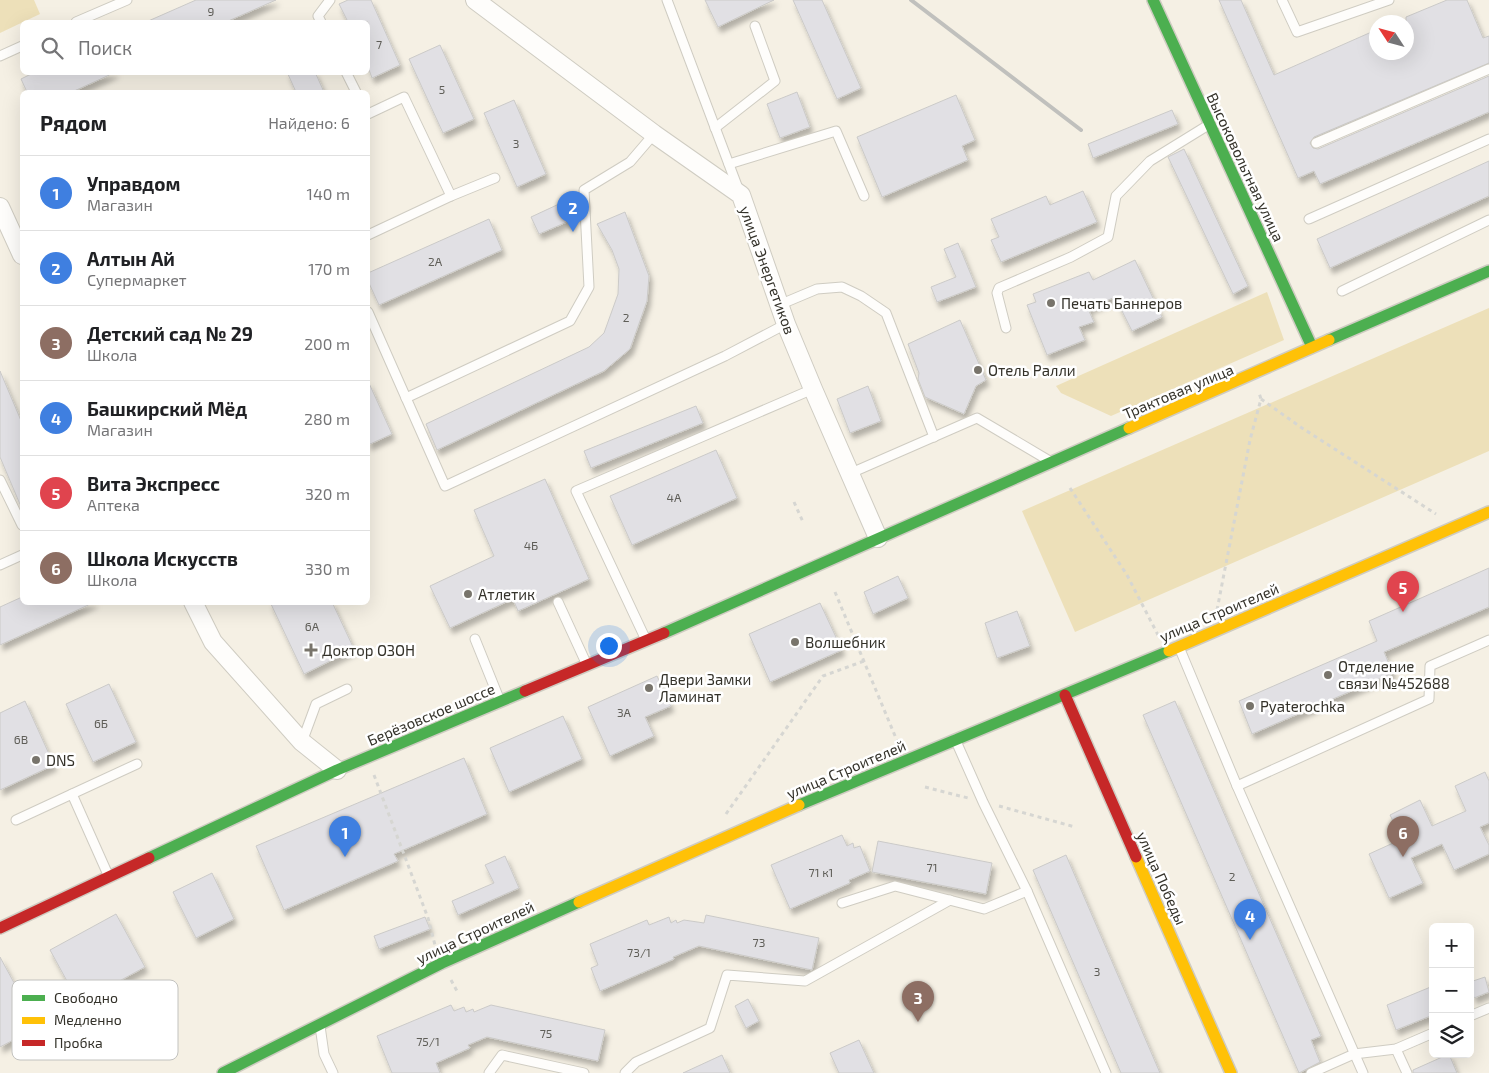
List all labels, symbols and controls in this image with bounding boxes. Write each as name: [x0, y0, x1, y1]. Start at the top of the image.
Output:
house number: 9: [208, 4, 215, 18]
north arrow: [1369, 15, 1414, 60]
search box: [20, 20, 370, 75]
icon: search: [38, 34, 66, 62]
text: Поиск: [78, 36, 132, 59]
house number: 7: [376, 37, 382, 51]
house number: 5: [439, 82, 445, 96]
street label: Высоковольтная улица: [1203, 90, 1288, 245]
text: Рядом: [40, 110, 107, 135]
text: Найдено: 6: [268, 113, 350, 132]
house number: 3: [513, 136, 519, 150]
text: Управдом: [87, 172, 180, 195]
text: 1: [53, 184, 59, 203]
text: 140 m: [307, 184, 350, 203]
pin: 2: [557, 191, 589, 232]
text: Магазин: [87, 195, 153, 214]
street label: улица Энергетиков: [736, 203, 800, 337]
text: Алтын Ай: [87, 247, 175, 270]
house number: 2А: [428, 254, 443, 268]
text: 2: [51, 259, 61, 278]
text: 170 m: [308, 259, 350, 278]
text: Супермаркет: [87, 270, 186, 289]
place label: Печать Баннеров: [1061, 294, 1182, 312]
marker: Печать Баннеров: [1045, 297, 1057, 309]
house number: 2: [623, 310, 630, 324]
text: Детский сад № 29: [87, 322, 253, 345]
text: 3: [51, 334, 61, 353]
text: 200 m: [304, 334, 350, 353]
text: Школа: [87, 345, 137, 364]
street label: Трактовая улица: [1120, 360, 1236, 423]
place label: Отель Ралли: [988, 361, 1076, 379]
marker: Отель Ралли: [972, 364, 984, 376]
text: Башкирский Мёд: [87, 397, 247, 420]
text: 4: [51, 409, 61, 428]
text: 280 m: [304, 409, 350, 428]
text: Магазин: [87, 420, 153, 439]
text: Вита Экспресс: [87, 472, 220, 495]
text: 5: [52, 484, 60, 503]
text: 320 m: [305, 484, 350, 503]
house number: 4А: [667, 490, 682, 504]
text: Аптека: [87, 495, 140, 514]
house number: 4Б: [524, 538, 538, 552]
text: Школа Искусств: [87, 547, 238, 570]
text: 6: [51, 559, 61, 578]
text: 330 m: [305, 559, 350, 578]
text: Школа: [87, 570, 137, 589]
pin: 5: [1387, 571, 1419, 612]
street label: улица Строителей: [1157, 579, 1282, 646]
place label: Атлетик: [478, 585, 535, 603]
marker: Атлетик: [462, 588, 474, 600]
house number: 6А: [305, 619, 320, 633]
your location: [596, 633, 622, 659]
place label: Волшебник: [805, 633, 886, 651]
marker: Волшебник: [789, 636, 801, 648]
place label: Доктор ОЗОН: [322, 641, 415, 659]
marker: Доктор ОЗОН: [304, 643, 318, 657]
place label: Отделение связи №452688: [1338, 657, 1450, 692]
marker: Отделение связи №452688: [1322, 669, 1334, 681]
place label: Двери Замки Ламинат: [659, 670, 751, 705]
street label: Берёзовское шоссе: [364, 679, 498, 749]
marker: Двери Замки Ламинат: [643, 682, 655, 694]
place label: Pyaterochka: [1260, 697, 1345, 715]
marker: Pyaterochka: [1244, 700, 1256, 712]
house number: 3А: [617, 705, 632, 719]
house number: 6Б: [94, 716, 108, 730]
house number: 6В: [14, 732, 28, 746]
street label: улица Строителей: [784, 736, 909, 803]
place label: DNS: [46, 751, 75, 769]
marker: DNS: [30, 754, 42, 766]
pin: 1: [329, 816, 361, 857]
pin: 6: [1387, 816, 1419, 857]
street label: улица Победы: [1133, 829, 1191, 928]
house number: 71: [927, 860, 937, 874]
house number: 71 к1: [809, 865, 833, 879]
house number: 2: [1229, 869, 1236, 883]
street label: улица Строителей: [413, 897, 537, 968]
pin: 4: [1234, 899, 1266, 940]
map controls: [1429, 923, 1474, 1058]
button: +: [1429, 923, 1474, 968]
house number: 73: [753, 935, 765, 949]
house number: 73/1: [627, 945, 651, 959]
house number: 3: [1094, 964, 1100, 978]
button: −: [1429, 968, 1474, 1013]
legend: [12, 980, 178, 1060]
pin: 3: [902, 981, 934, 1022]
text: Свободно: [54, 989, 118, 1006]
text: Медленно: [54, 1011, 122, 1028]
button: layers: [1429, 1013, 1474, 1058]
house number: 75: [540, 1026, 552, 1040]
text: Пробка: [54, 1034, 103, 1051]
house number: 75/1: [416, 1034, 440, 1048]

